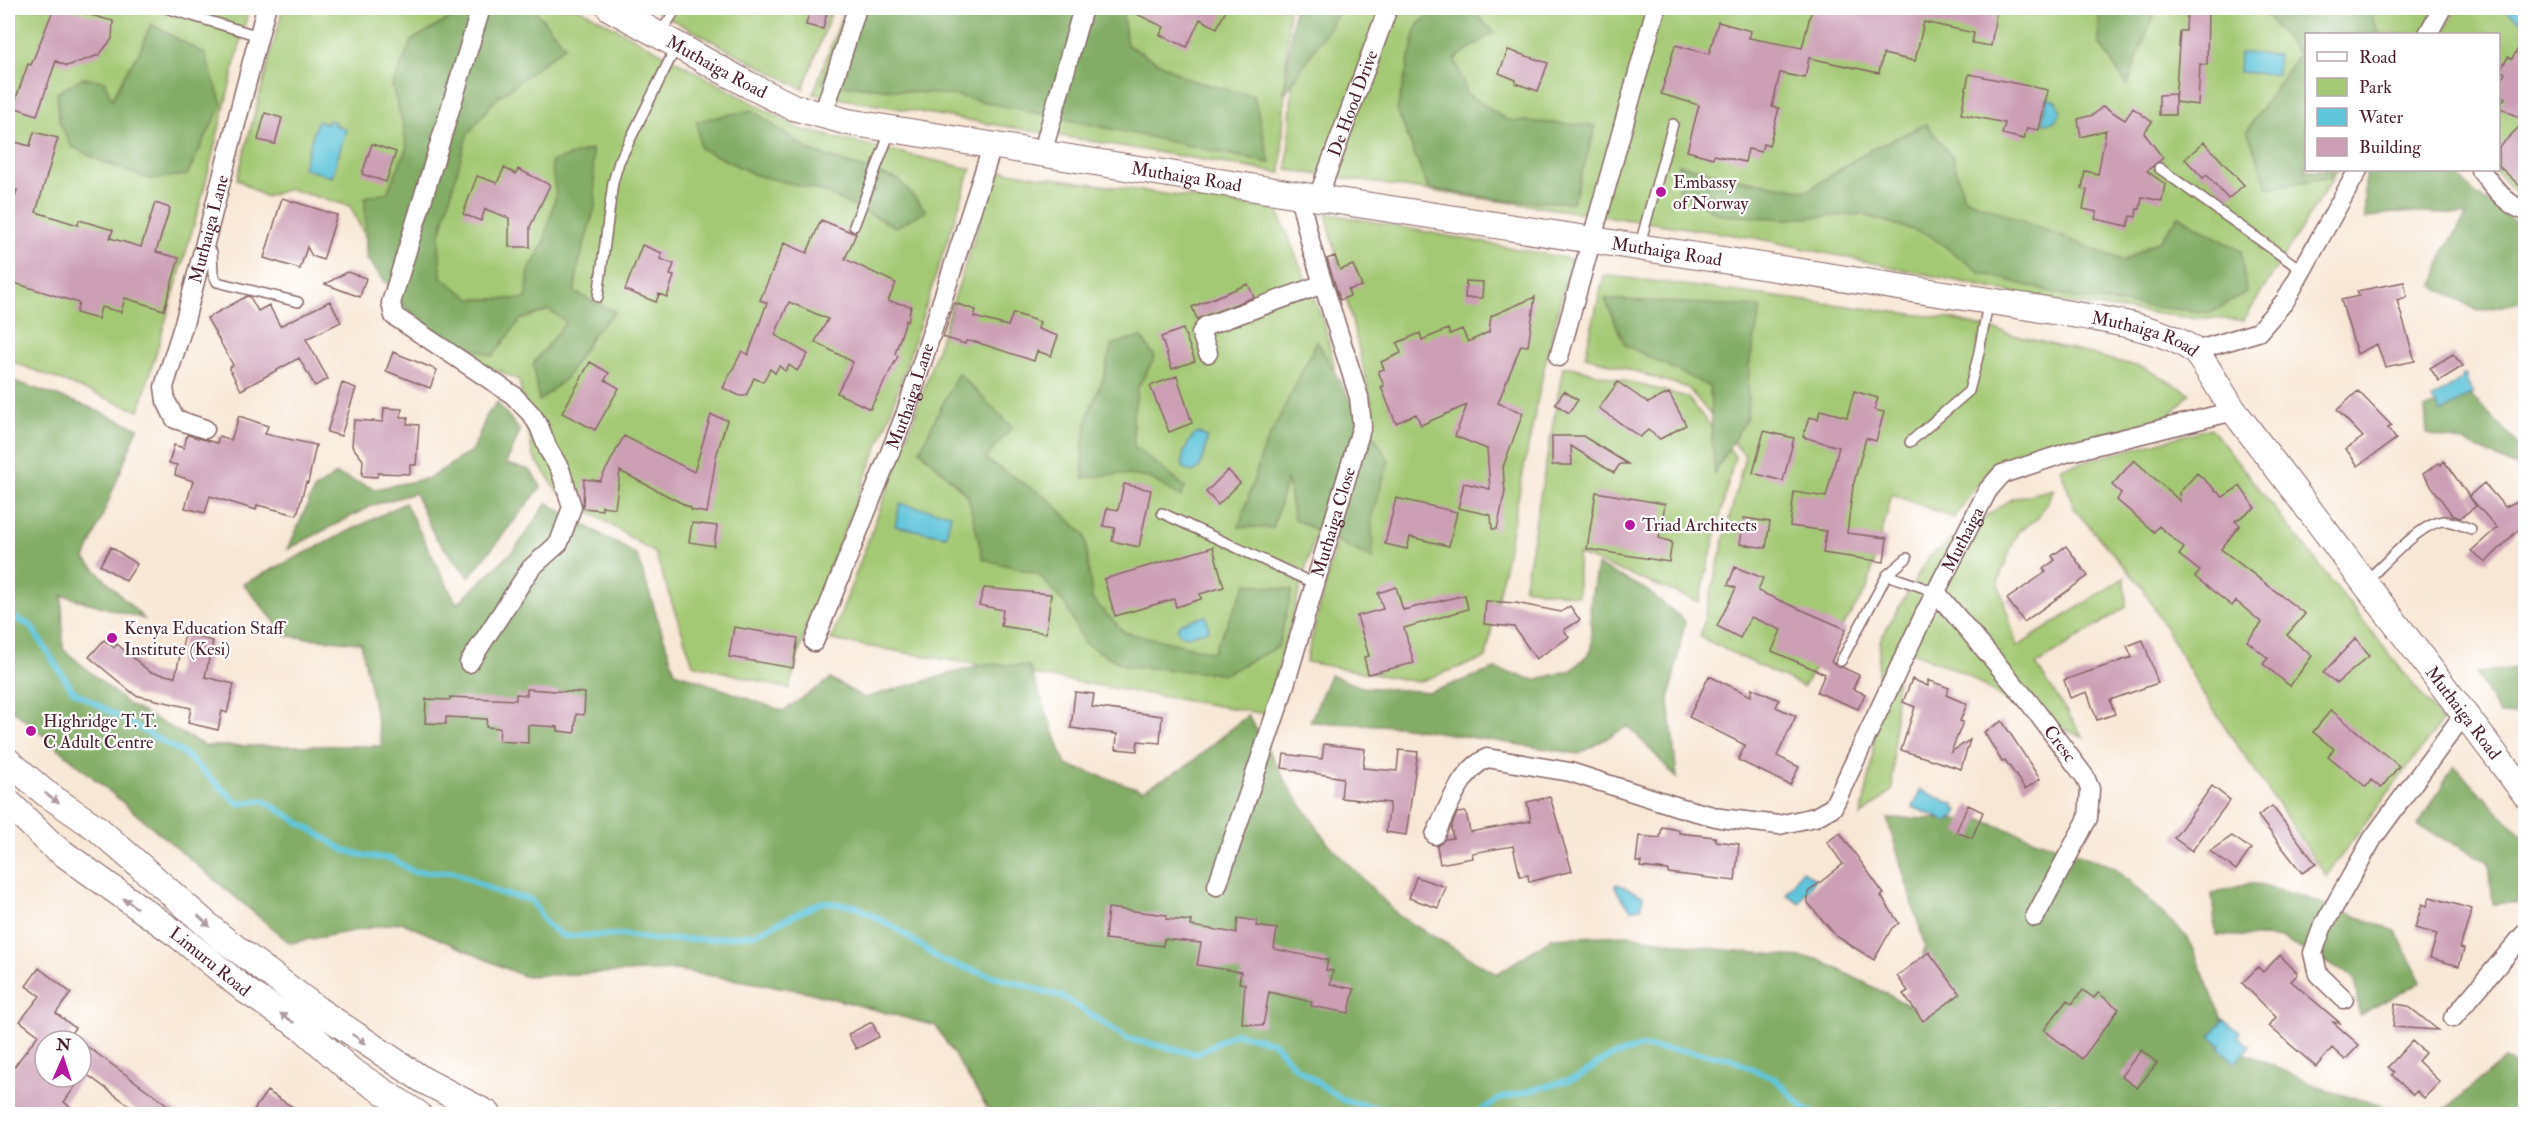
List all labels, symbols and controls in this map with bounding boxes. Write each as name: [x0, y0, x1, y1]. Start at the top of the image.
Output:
street label: Muthaiga Road: [662, 30, 771, 104]
legend: [2305, 33, 2500, 171]
street label: De Hood Drive: [1323, 46, 1383, 160]
text: Road: [2359, 46, 2397, 69]
text: Park: [2359, 76, 2392, 99]
text: Water: [2358, 106, 2403, 129]
text: Building: [2359, 136, 2422, 159]
street label: Muthaiga Road: [1130, 157, 1244, 197]
place label: Embassy of Norway: [1673, 171, 1750, 215]
street label: Muthaiga Lane: [183, 172, 234, 286]
marker: Embassy of Norway: [1654, 185, 1668, 199]
street label: Muthaiga Road: [1610, 232, 1724, 271]
street label: Muthaiga Road: [2090, 306, 2204, 362]
street label: Muthaiga Lane: [881, 340, 939, 453]
street label: Muthaiga Close: [1306, 464, 1361, 580]
street label: Muthaiga: [1936, 502, 1989, 576]
place label: Triad Architects: [1642, 514, 1757, 537]
marker: Triad Architects: [1623, 518, 1637, 532]
place label: Kenya Education Staff Institute (Kesi): [124, 617, 286, 661]
marker: Kenya Education Staff Institute (Kesi): [105, 631, 119, 645]
street label: Muthaiga Road: [2420, 661, 2506, 764]
place label: Highridge T. T. C Adult Centre: [43, 710, 157, 754]
street label: Cresc: [2039, 720, 2081, 767]
marker: Highridge T. T. C Adult Centre: [24, 724, 38, 738]
one-way arrow: [44, 792, 60, 804]
one-way arrow: [122, 898, 138, 909]
one-way arrow: [196, 914, 211, 928]
street label: Limuru Road: [165, 921, 256, 1002]
one-way arrow: [279, 1013, 295, 1024]
north arrow: [33, 1029, 93, 1089]
one-way arrow: [351, 1033, 367, 1044]
text: N: [55, 1035, 72, 1055]

